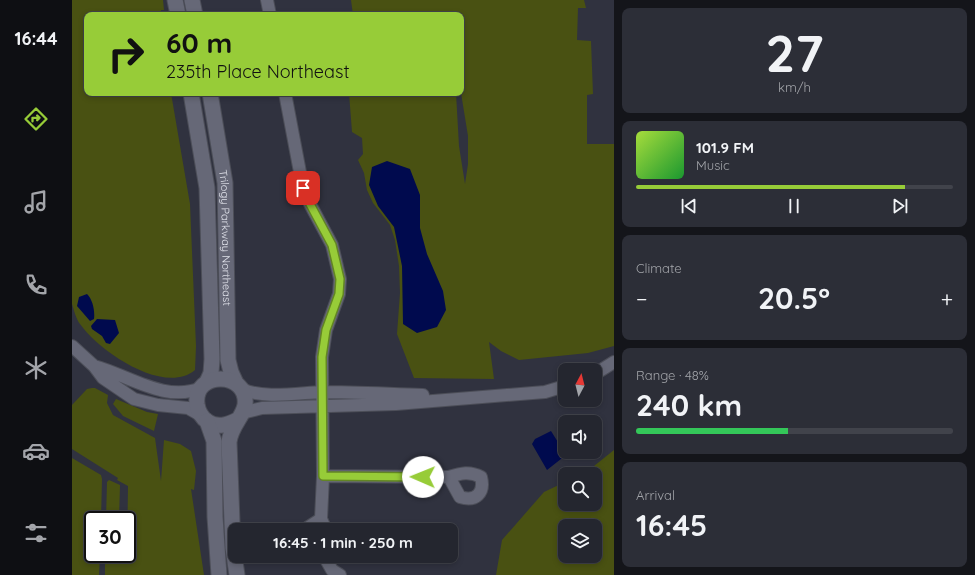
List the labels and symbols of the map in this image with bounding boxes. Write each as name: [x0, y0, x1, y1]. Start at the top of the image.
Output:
street label: Trilogy Parkway Northeast: [216, 169, 234, 306]
pin: [286, 171, 320, 205]
north arrow: [558, 363, 602, 407]
position arrow: [402, 456, 444, 498]
speed limit sign: 30: [84, 511, 136, 563]

